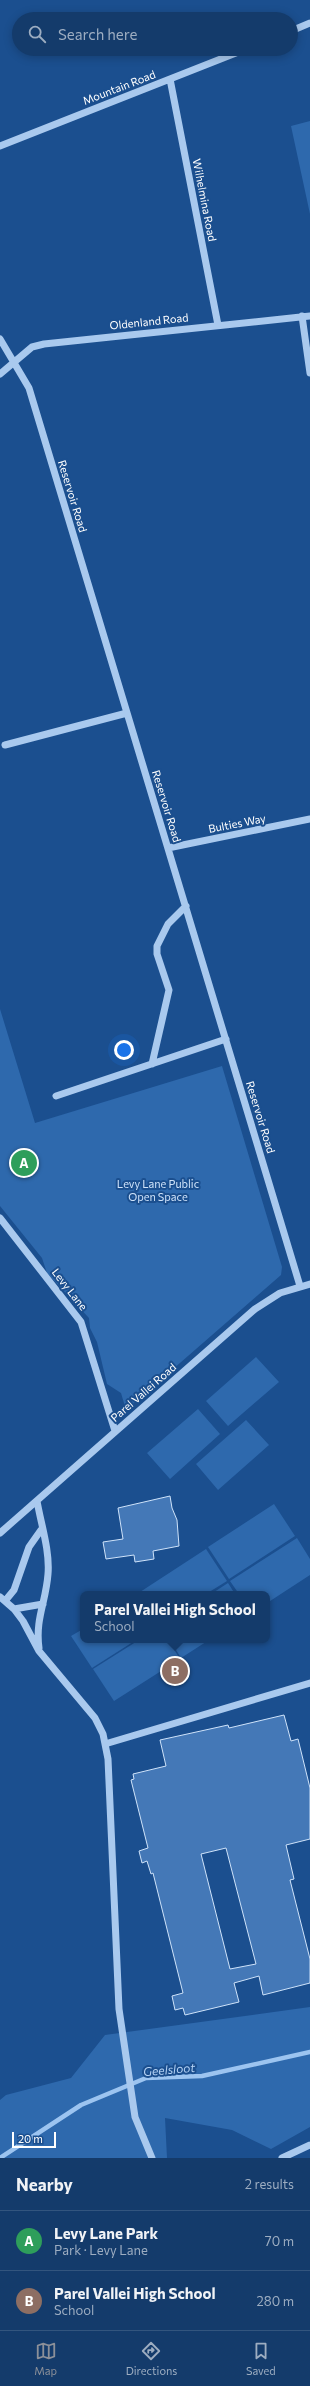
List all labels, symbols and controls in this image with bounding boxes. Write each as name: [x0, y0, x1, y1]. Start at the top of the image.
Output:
search box: [12, 12, 298, 56]
icon: search: [26, 23, 48, 45]
text: Search here: [58, 25, 137, 43]
street label: Mountain Road: [81, 67, 157, 107]
street label: Wilhelmina Road: [191, 158, 219, 242]
street label: Oldenland Road: [109, 310, 189, 332]
street label: Reservoir Road: [56, 458, 90, 534]
street label: Reservoir Road: [150, 768, 184, 844]
street label: Bulties Way: [207, 811, 267, 835]
your location: [114, 1040, 134, 1060]
street label: Reservoir Road: [244, 1079, 278, 1155]
pin: A: [11, 1148, 37, 1178]
park label: Levy Lane Public Open Space: [117, 1177, 199, 1203]
street label: Levy Lane: [50, 1265, 90, 1313]
street label: Parel Vallei Road: [108, 1360, 178, 1424]
popup: [80, 1591, 270, 1643]
text: Parel Vallei High School: [94, 1600, 256, 1618]
text: School: [94, 1618, 135, 1634]
pin: B: [162, 1656, 188, 1686]
water label: Geelsloot: [142, 2060, 197, 2078]
scale bar: [12, 2130, 56, 2149]
text: 20 m: [18, 2132, 43, 2145]
text: Nearby: [16, 2174, 73, 2195]
text: 2 results: [245, 2176, 294, 2192]
text: Levy Lane Park: [54, 2224, 158, 2242]
text: A: [24, 2233, 34, 2249]
text: 70 m: [265, 2233, 294, 2249]
text: Park · Levy Lane: [54, 2242, 148, 2258]
text: Parel Vallei High School: [54, 2284, 215, 2302]
text: B: [25, 2293, 33, 2309]
text: 280 m: [257, 2293, 294, 2309]
text: School: [54, 2302, 94, 2318]
tab: Map: [34, 2340, 57, 2377]
tab: Directions: [126, 2340, 177, 2377]
tab: Saved: [246, 2340, 276, 2377]

